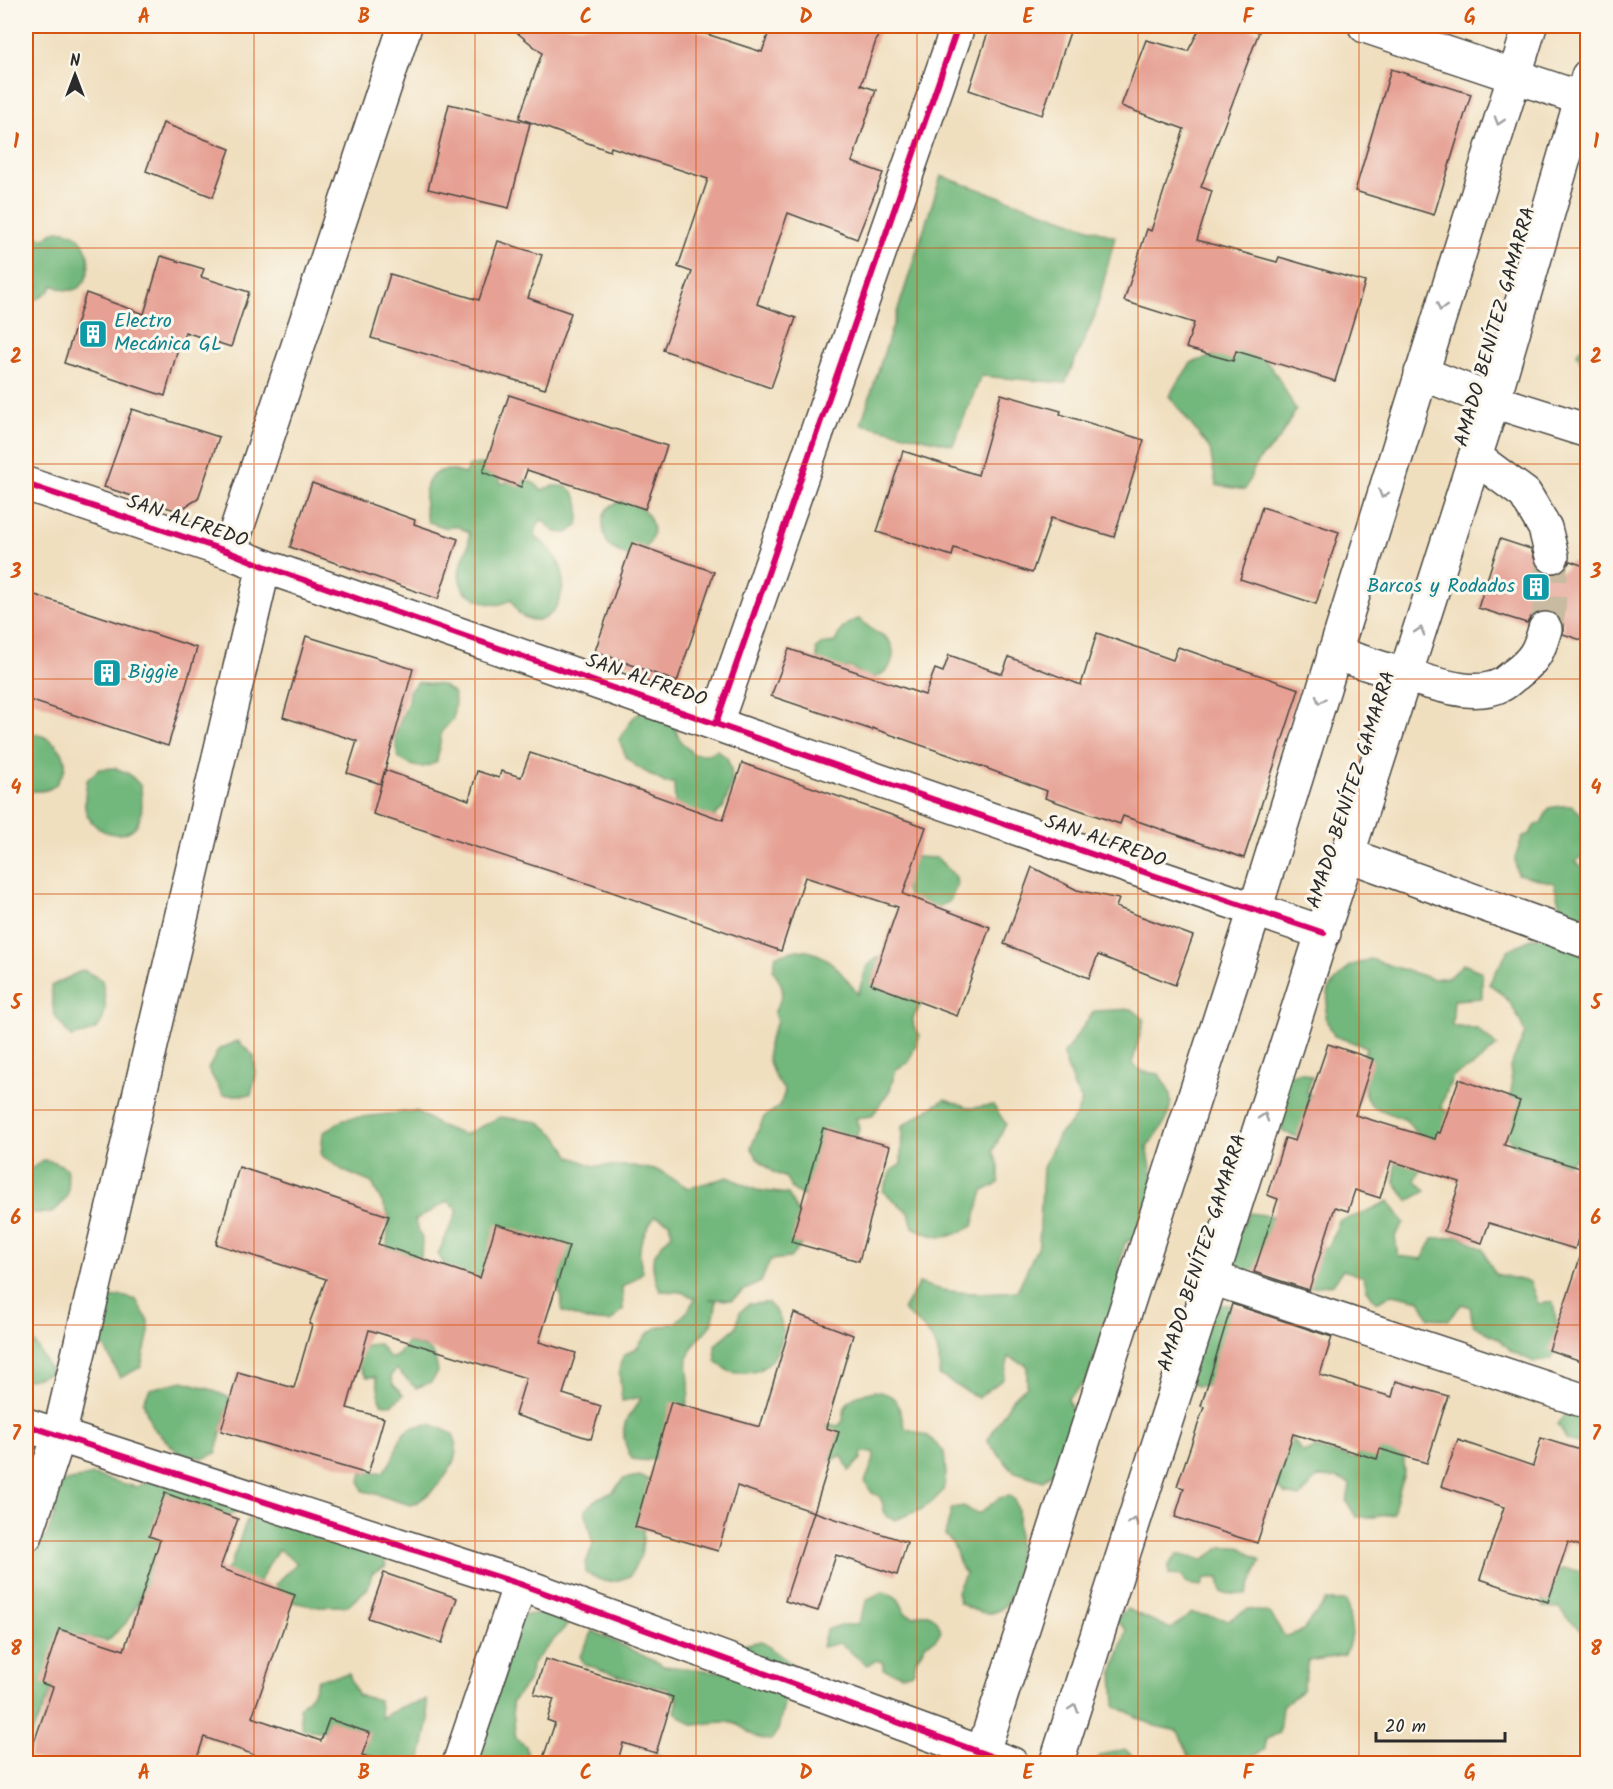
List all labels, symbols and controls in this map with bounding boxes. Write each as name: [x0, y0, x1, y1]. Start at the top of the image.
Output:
text: A: [138, 2, 150, 34]
text: B: [358, 2, 370, 34]
text: C: [580, 2, 592, 34]
text: D: [799, 2, 813, 34]
text: E: [1022, 2, 1034, 34]
text: F: [1243, 2, 1255, 34]
text: G: [1464, 2, 1476, 34]
north arrow: [45, 45, 105, 105]
text: N: [70, 49, 80, 74]
one-way arrow: [1494, 115, 1506, 126]
text: 1: [13, 127, 19, 159]
text: 1: [1593, 127, 1599, 159]
street label: AMADO BENÍTEZ GAMARRA: [1446, 203, 1546, 451]
one-way arrow: [1436, 301, 1448, 312]
place label: Electro Mecánica GL: [114, 306, 222, 361]
building icon: Electro Mecánica GL: [77, 318, 109, 350]
text: 2: [10, 342, 22, 374]
text: 2: [1590, 342, 1602, 374]
street label: SAN ALFREDO: [122, 486, 252, 558]
one-way arrow: [1378, 488, 1390, 499]
text: 3: [10, 557, 22, 589]
text: 3: [1590, 557, 1602, 589]
place label: Barcos y Rodados: [1367, 571, 1515, 603]
building icon: Barcos y Rodados: [1520, 571, 1552, 603]
one-way arrow: [1413, 626, 1425, 637]
street label: SAN ALFREDO: [581, 645, 711, 717]
building icon: Biggie: [91, 657, 123, 689]
place label: Biggie: [128, 657, 178, 689]
street label: AMADO BENÍTEZ GAMARRA: [1298, 667, 1406, 913]
one-way arrow: [1315, 694, 1327, 705]
text: 4: [11, 773, 22, 805]
text: 4: [1591, 773, 1602, 805]
street label: SAN ALFREDO: [1040, 806, 1170, 878]
text: 5: [10, 988, 23, 1020]
text: 5: [1590, 988, 1603, 1020]
one-way arrow: [1257, 1112, 1269, 1123]
street label: AMADO BENÍTEZ GAMARRA: [1149, 1130, 1257, 1376]
text: 6: [11, 1203, 22, 1235]
text: 6: [1591, 1203, 1602, 1235]
text: 7: [11, 1419, 21, 1451]
text: 7: [1591, 1419, 1601, 1451]
one-way arrow: [1126, 1517, 1139, 1528]
text: 8: [10, 1634, 22, 1666]
text: 8: [1590, 1634, 1602, 1666]
one-way arrow: [1067, 1703, 1079, 1714]
scale bar: [1376, 1705, 1505, 1743]
text: 20 m: [1385, 1713, 1426, 1742]
text: A: [138, 1758, 150, 1789]
text: B: [358, 1758, 370, 1789]
text: C: [580, 1758, 592, 1789]
text: D: [799, 1758, 813, 1789]
text: E: [1022, 1758, 1034, 1789]
text: F: [1243, 1758, 1255, 1789]
text: G: [1464, 1758, 1476, 1789]

